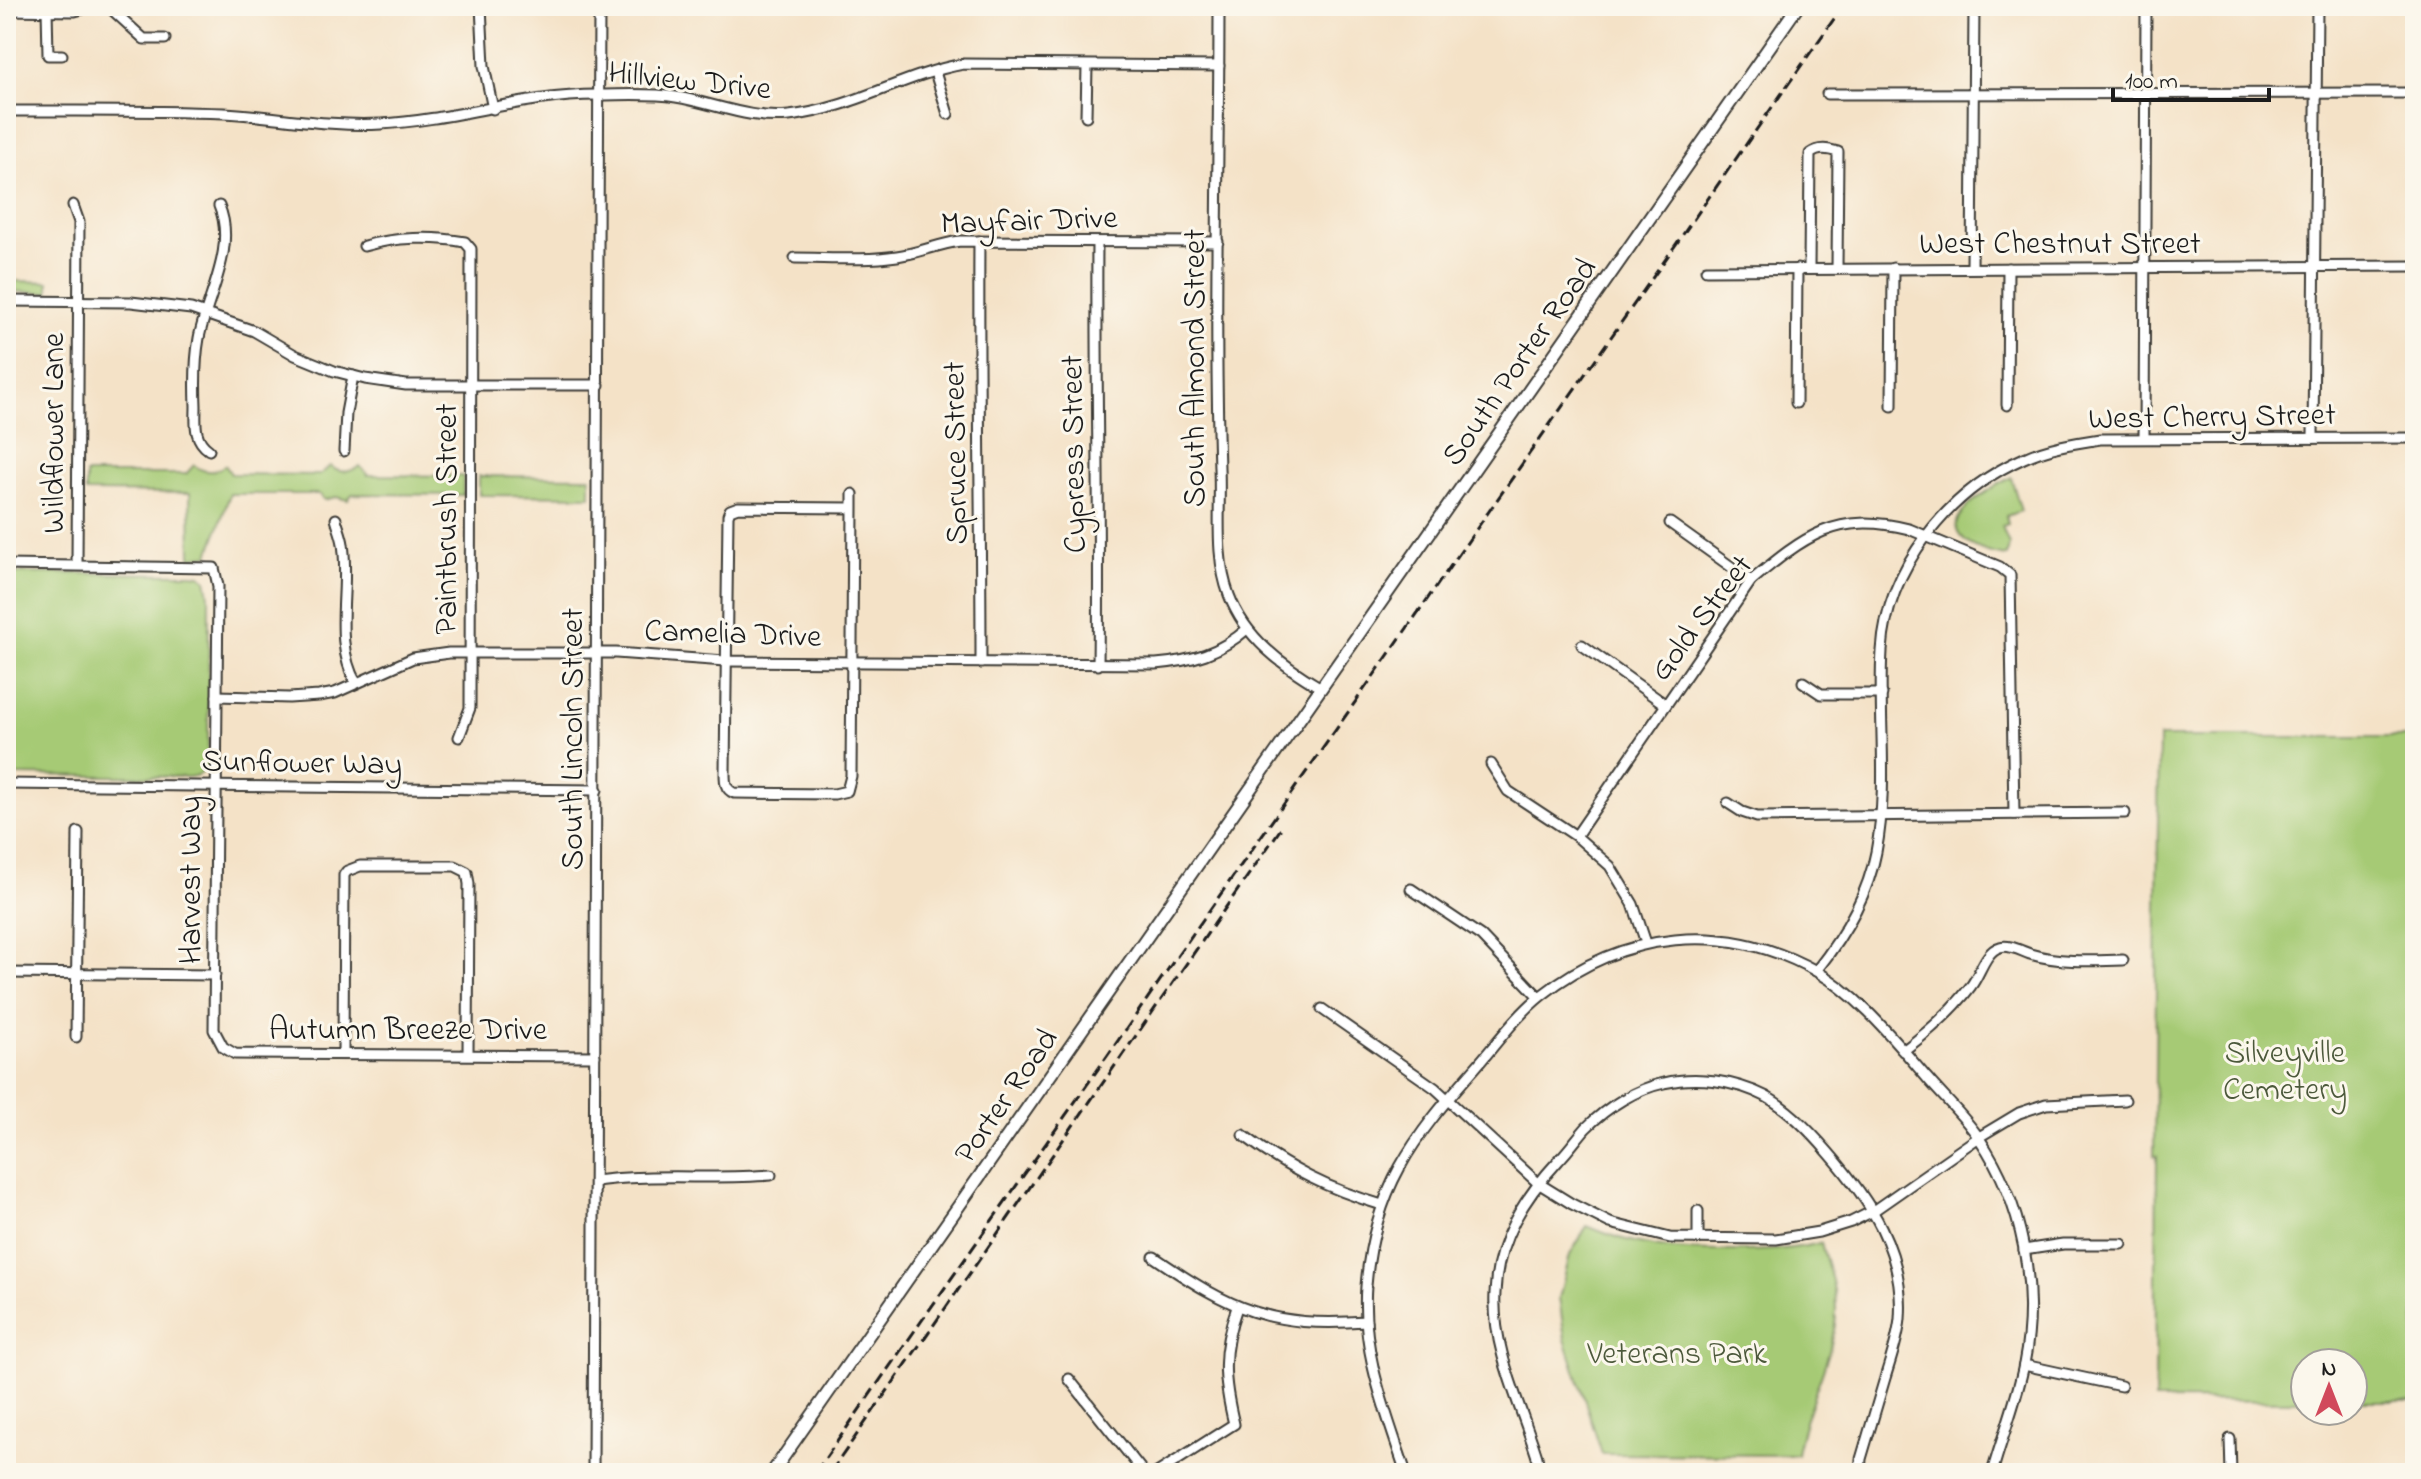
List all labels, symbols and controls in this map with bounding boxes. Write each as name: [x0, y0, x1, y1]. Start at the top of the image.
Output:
street label: Hillview Drive: [606, 51, 774, 114]
scale bar: [2113, 52, 2269, 102]
text: 100 m: [2125, 65, 2178, 100]
street label: Mayfair Drive: [940, 196, 1119, 249]
street label: West Chestnut Street: [1919, 222, 2201, 269]
street label: South Almond Street: [1173, 229, 1220, 507]
street label: South Porter Road: [1431, 249, 1610, 477]
street label: Wildflower Lane: [32, 332, 79, 533]
street label: Cypress Street: [1050, 354, 1101, 553]
street label: Spruce Street: [932, 361, 983, 545]
street label: West Cherry Street: [2088, 393, 2336, 444]
street label: Paintbrush Street: [425, 403, 472, 635]
street label: Gold Street: [1640, 546, 1766, 692]
street label: South Lincoln Street: [551, 608, 598, 870]
street label: Camelia Drive: [643, 609, 823, 662]
street label: Sunflower Way: [201, 739, 403, 790]
street label: Harvest Way: [169, 796, 216, 964]
street label: Autumn Breeze Drive: [269, 1008, 548, 1055]
street label: Porter Road: [944, 1020, 1072, 1174]
park label: Silveyville Cemetery: [2223, 1031, 2347, 1115]
park label: Veterans Park: [1586, 1332, 1768, 1379]
north arrow: [2289, 1347, 2369, 1427]
text: N: [2322, 1354, 2336, 1386]

